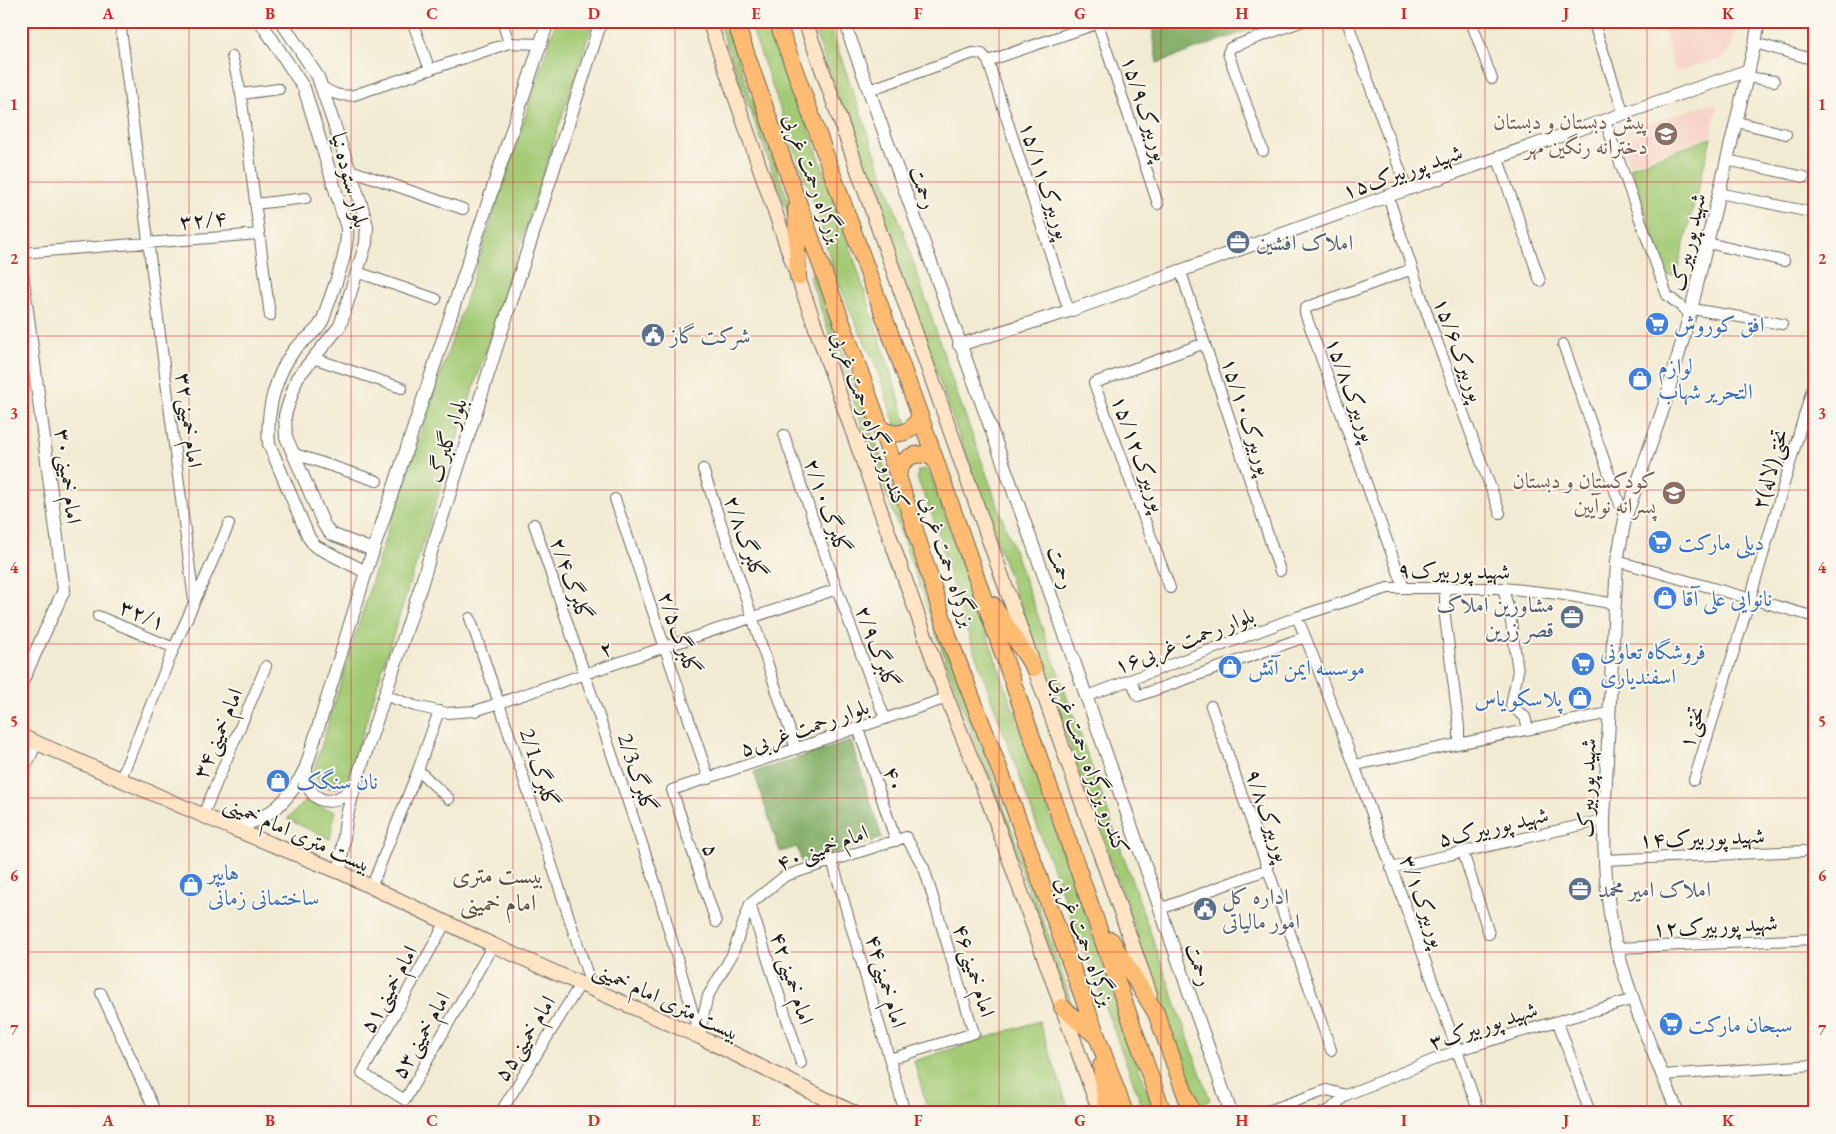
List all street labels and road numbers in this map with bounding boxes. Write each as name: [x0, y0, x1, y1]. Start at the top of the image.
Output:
street label: پوربیرک۱۵/۹: [1113, 52, 1177, 167]
street label: بزرگراه رحمت غربی: [775, 109, 851, 248]
street label: پوربیرک۱۵/۱۱: [1011, 118, 1079, 245]
street label: بلوار ستوده نیا: [325, 129, 376, 231]
street label: شهید پوربیرک۱۵: [1338, 137, 1467, 207]
street label: رحمت: [902, 161, 945, 213]
street label: شهید پوربیرک: [1662, 190, 1715, 294]
street label: ۳۲/۴: [178, 203, 228, 236]
street label: پوربیرک۱۵/۶: [1425, 293, 1492, 408]
street label: کندرو بزرگراه رحمت غربی: [823, 327, 916, 514]
street label: پوربیرک۱۵/۸: [1317, 333, 1384, 448]
street label: پوربیرک۱۵/۱۰: [1213, 354, 1281, 481]
street label: امام خمینی۳۲: [164, 371, 210, 470]
street label: پوربیرک۱۵/۱۲: [1103, 391, 1175, 518]
street label: بلوار گلبرگ: [419, 394, 474, 486]
street label: ۲تختی(لاله): [1744, 425, 1796, 513]
street label: امام خمینی۳۰: [43, 427, 89, 526]
street label: گلبرگ۲/۱۰: [798, 454, 857, 558]
street label: گلبرگ۲/۸: [718, 491, 773, 583]
street label: بزرگراه رحمت غربی: [912, 492, 983, 631]
street label: گلبرگ۲/۴: [544, 533, 599, 625]
street label: رحمت: [1040, 541, 1083, 593]
street label: شهید پوربیرک۹: [1397, 555, 1511, 588]
street label: گلبرگ۲/۵: [652, 587, 707, 679]
street label: ۳۲/۱: [115, 592, 170, 637]
street label: بلوار رحمت غربی۱۶: [1110, 600, 1259, 682]
street label: گلبرگ۲/۹: [849, 601, 906, 693]
street label: ۲: [596, 633, 617, 664]
street label: کندرو بزرگراه رحمت غربی: [1043, 672, 1136, 859]
street label: امام خمینی۳۴: [185, 683, 254, 785]
street label: بلوار رحمت غربی۵: [735, 692, 873, 765]
street label: تختی۱: [1671, 702, 1713, 752]
street label: 2/1گلبرگ: [513, 725, 566, 812]
street label: 2/3گلبرگ: [611, 730, 664, 817]
street label: شهید پوربیرک: [1570, 738, 1605, 838]
street label: ۴۰: [877, 762, 912, 796]
street label: پوربیرک۹/۸: [1237, 765, 1299, 868]
street label: بیست متری امام خمینی: [217, 788, 376, 884]
street label: شهید پوربیرک۵: [1435, 800, 1552, 855]
street label: امام خمینی۴۰: [772, 817, 874, 882]
street label: شهید پوربیرک۱۴: [1639, 821, 1765, 856]
street label: ۵: [696, 840, 727, 861]
street label: پوربیرک۳/۱: [1392, 851, 1454, 954]
street label: بزرگراه رحمت غربی: [1047, 872, 1123, 1011]
street label: شهید پوربیرک۱۲: [1652, 908, 1779, 945]
street label: امام خمینی۴۶: [942, 920, 1002, 1022]
street label: امام خمینی۴۲: [759, 928, 821, 1030]
street label: ۴۴امام خمینی: [855, 931, 914, 1033]
street label: رحمت: [1179, 939, 1220, 990]
street label: امام خمینی۵۱: [353, 940, 429, 1041]
street label: بیست متری امام خمینی: [587, 954, 745, 1052]
street label: امام خمینی۵۳: [384, 986, 461, 1087]
street label: امام خمینی۵۵: [487, 990, 566, 1089]
street label: شهید پوربیرک۳: [1425, 994, 1542, 1059]

